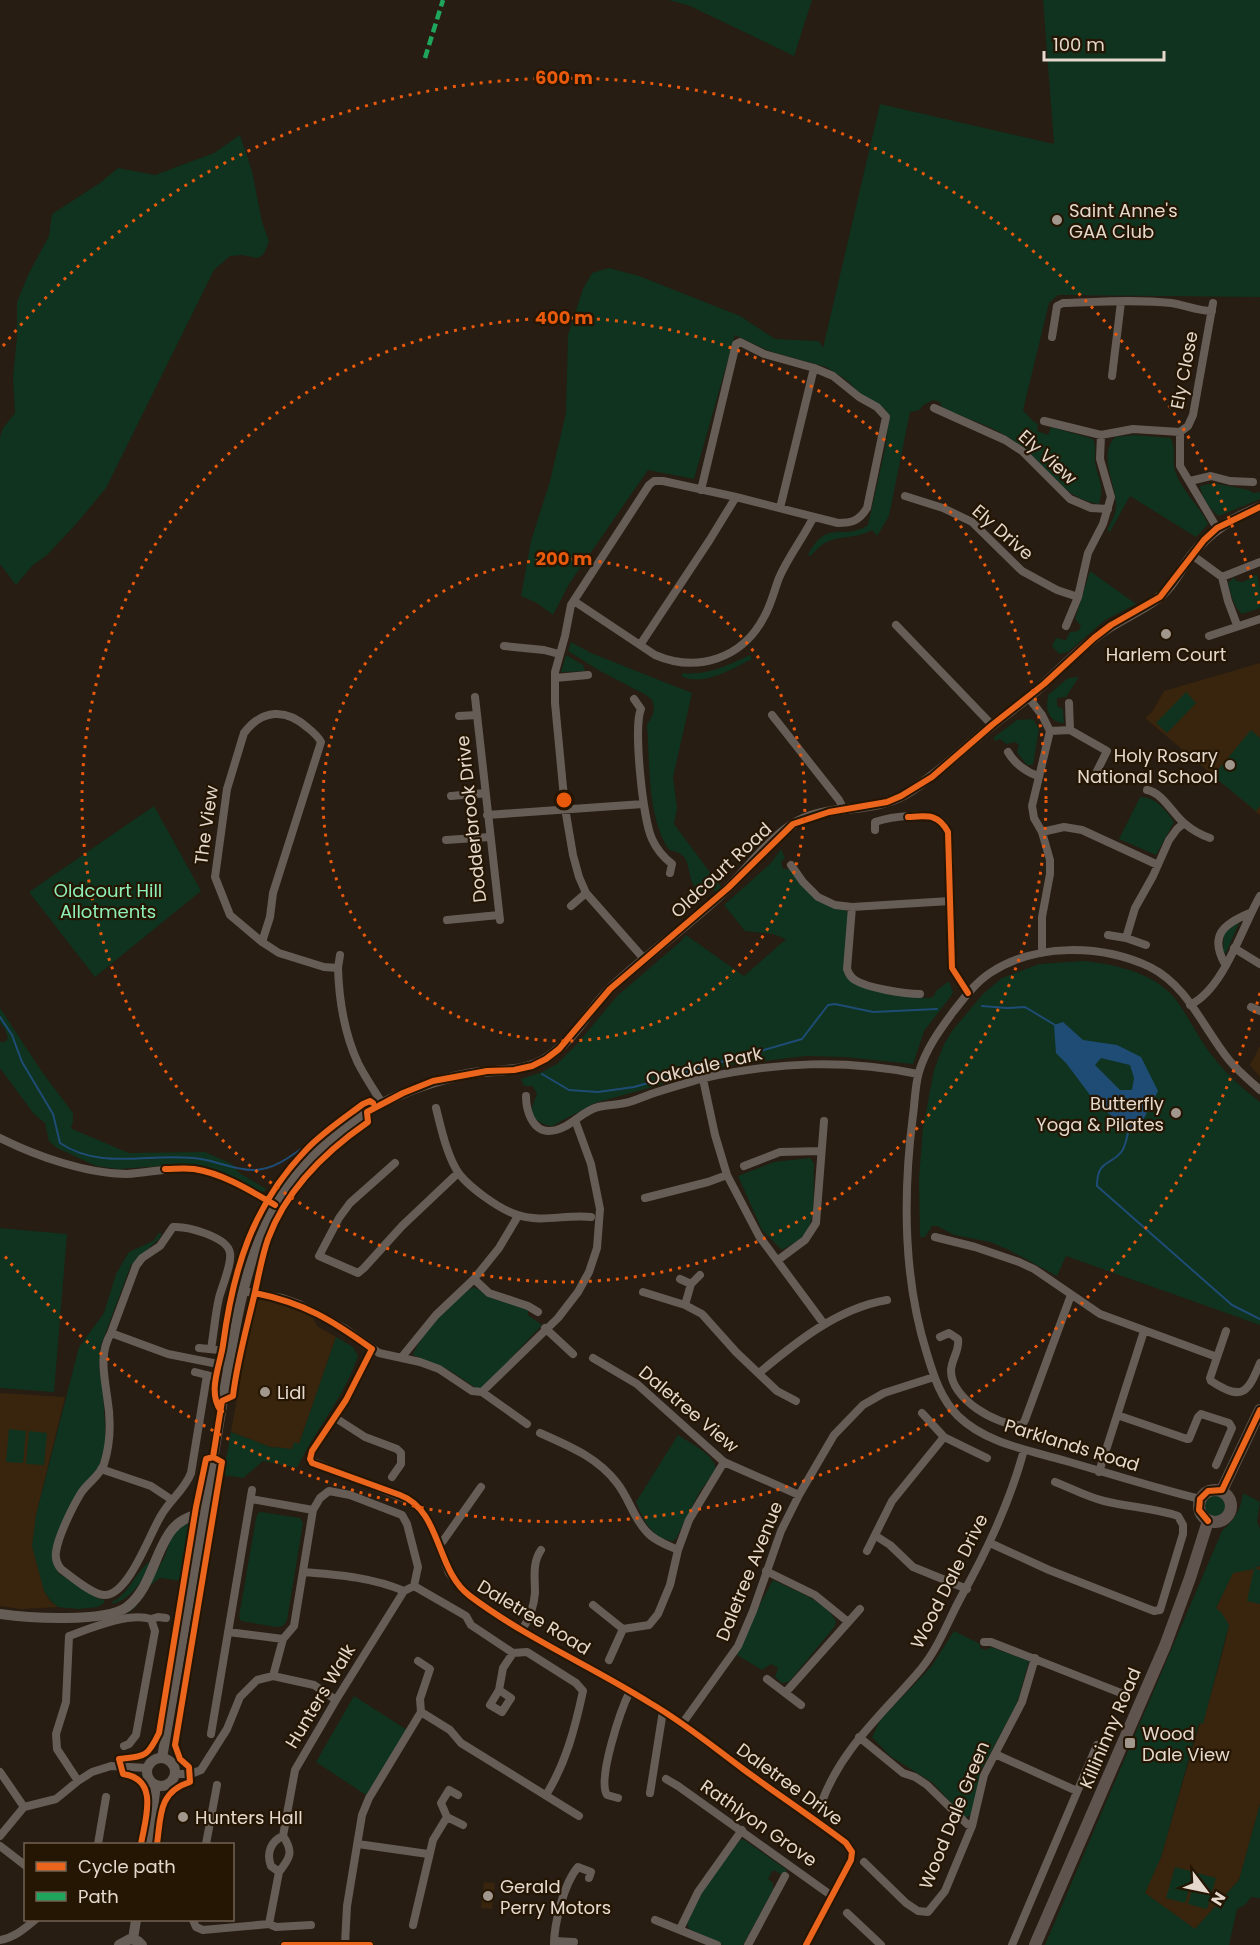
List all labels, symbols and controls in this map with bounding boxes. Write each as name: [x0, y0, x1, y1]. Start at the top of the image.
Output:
scale bar: [1044, 24, 1164, 62]
text: 100 m: [1053, 32, 1105, 57]
text: 600 m: [535, 65, 593, 90]
place label: Saint Anne's GAA Club: [1069, 198, 1178, 244]
marker: Saint Anne's GAA Club: [1050, 213, 1064, 227]
text: 400 m: [535, 305, 593, 330]
street label: Ely Close: [1164, 329, 1204, 411]
street label: Ely View: [1013, 424, 1083, 490]
street label: Ely Drive: [967, 498, 1039, 566]
text: 200 m: [536, 546, 592, 571]
marker: Harlem Court: [1159, 627, 1173, 641]
place label: Harlem Court: [1106, 642, 1226, 667]
street label: Dodderbrook Drive: [450, 734, 492, 904]
place label: Holy Rosary National School: [1077, 743, 1218, 789]
marker: Holy Rosary National School: [1223, 758, 1237, 772]
street label: The View: [188, 784, 224, 866]
centre of rings: [554, 790, 574, 810]
street label: Oldcourt Road: [665, 817, 777, 923]
park label: Oldcourt Hill Allotments: [54, 878, 162, 924]
street label: Oakdale Park: [643, 1040, 765, 1092]
place label: Butterfly Yoga & Pilates: [1036, 1091, 1164, 1137]
marker: Butterfly Yoga & Pilates: [1169, 1106, 1183, 1120]
street label: Daletree View: [634, 1360, 744, 1458]
place label: Lidl: [277, 1380, 306, 1405]
marker: Lidl: [258, 1385, 272, 1399]
street label: Parklands Road: [1001, 1413, 1143, 1477]
street label: Daletree Avenue: [710, 1497, 788, 1645]
street label: Wood Dale Drive: [904, 1509, 994, 1653]
street label: Daletree Road: [473, 1573, 595, 1661]
street label: Hunters Walk: [279, 1639, 361, 1753]
street label: Killininny Road: [1073, 1664, 1147, 1792]
place label: Wood Dale View: [1142, 1721, 1230, 1767]
marker: Wood Dale View: [1123, 1736, 1137, 1750]
street label: Daletree Drive: [732, 1737, 848, 1831]
street label: Wood Dale Green: [913, 1737, 995, 1893]
street label: Rathlyon Grove: [696, 1773, 822, 1873]
place label: Hunters Hall: [195, 1805, 303, 1830]
marker: Hunters Hall: [176, 1810, 190, 1824]
legend: [24, 1843, 234, 1921]
text: Cycle path: [78, 1854, 176, 1879]
north arrow: [1176, 1861, 1236, 1921]
place label: Gerald Perry Motors: [500, 1874, 611, 1920]
text: Path: [78, 1884, 119, 1909]
text: N: [1205, 1887, 1231, 1910]
marker: Gerald Perry Motors: [481, 1889, 495, 1903]

